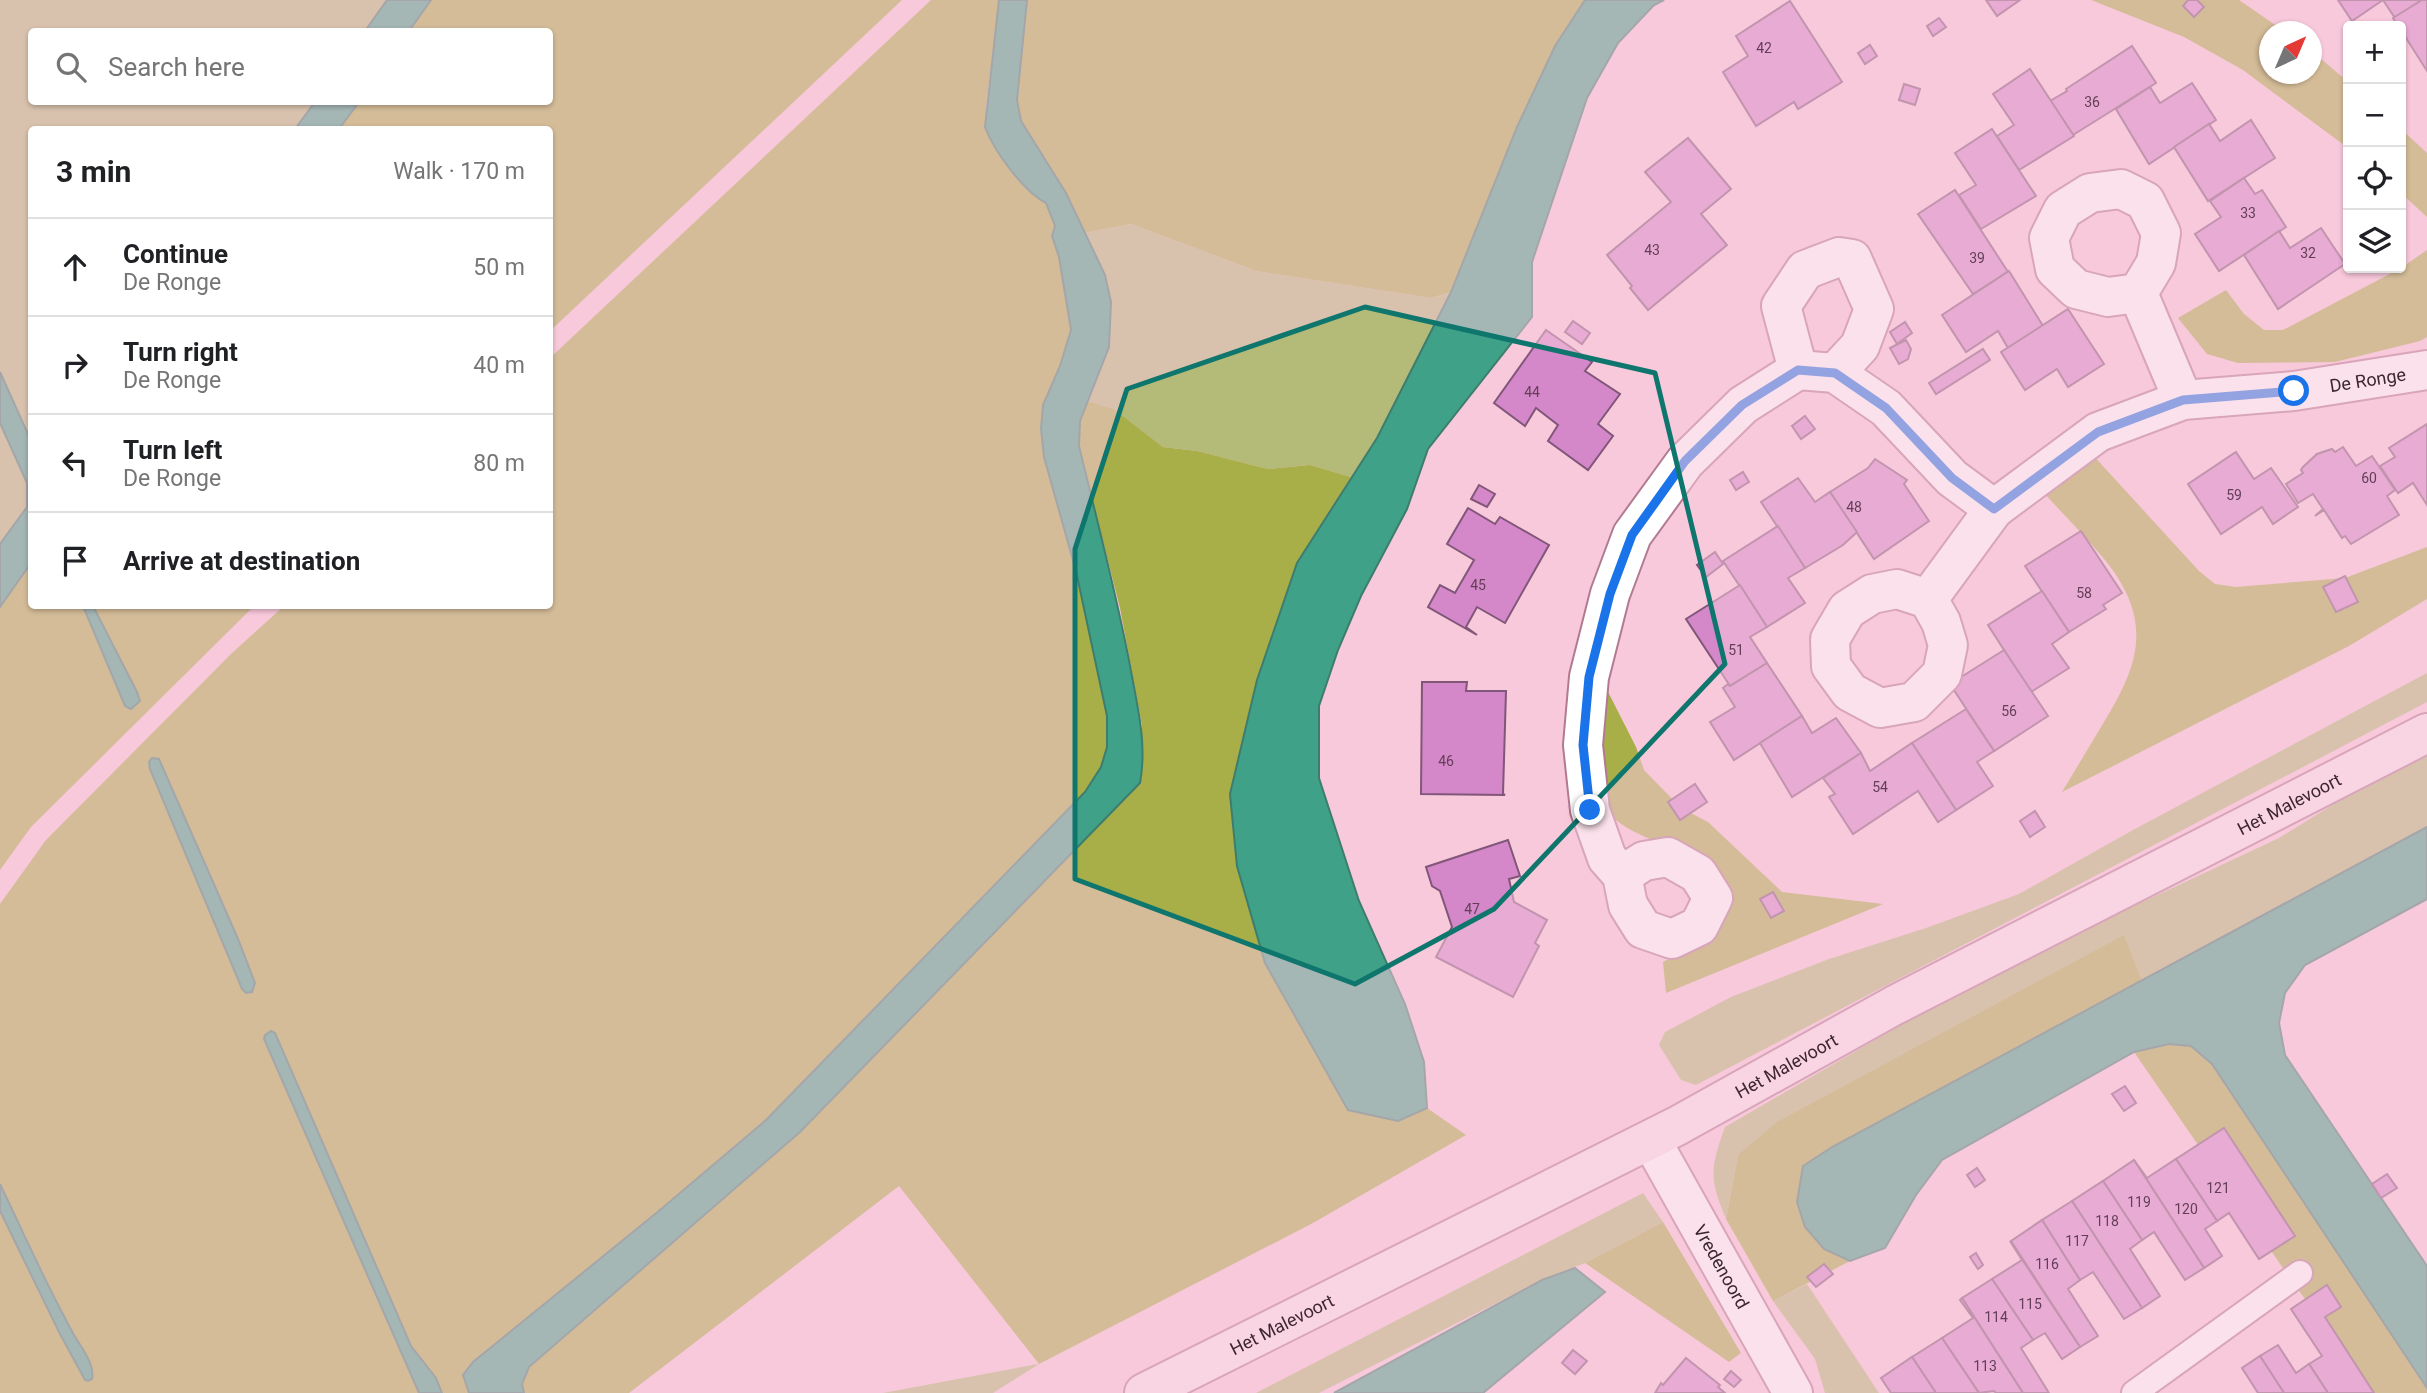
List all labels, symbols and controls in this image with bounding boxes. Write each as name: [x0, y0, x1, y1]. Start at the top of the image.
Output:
north arrow: [2259, 21, 2322, 84]
map controls: [2343, 21, 2406, 273]
button: +: [2343, 21, 2406, 84]
search box: [28, 28, 553, 105]
house number: 42: [1756, 40, 1772, 56]
icon: search: [52, 48, 90, 86]
text: Search here: [108, 52, 245, 82]
button: −: [2343, 84, 2406, 147]
house number: 36: [2084, 94, 2100, 110]
button: locate: [2343, 147, 2406, 210]
text: 3 min: [56, 154, 131, 189]
text: Walk · 170 m: [393, 158, 525, 185]
house number: 33: [2240, 205, 2256, 221]
button: layers: [2343, 210, 2406, 273]
text: Continue: [123, 239, 228, 269]
house number: 43: [1644, 242, 1660, 258]
house number: 32: [2300, 245, 2316, 261]
icon: ahead: [56, 248, 94, 286]
house number: 39: [1969, 250, 1985, 266]
text: 50 m: [473, 254, 525, 281]
text: De Ronge: [123, 269, 221, 296]
text: Turn right: [123, 337, 238, 367]
icon: right: [56, 346, 94, 384]
text: 40 m: [473, 352, 525, 379]
street label: De Ronge: [2328, 363, 2407, 396]
text: De Ronge: [123, 367, 221, 394]
route start: [2278, 375, 2309, 406]
house number: 44: [1524, 384, 1540, 400]
text: Turn left: [123, 435, 222, 465]
icon: left: [56, 444, 94, 482]
text: 80 m: [473, 450, 525, 477]
text: De Ronge: [123, 465, 221, 492]
house number: 60: [2361, 470, 2377, 486]
house number: 59: [2226, 487, 2242, 503]
house number: 48: [1846, 499, 1862, 515]
icon: arrive: [56, 542, 94, 580]
text: Arrive at destination: [123, 546, 360, 576]
house number: 45: [1470, 577, 1486, 593]
house number: 58: [2076, 585, 2092, 601]
house number: 51: [1728, 642, 1744, 658]
house number: 56: [2001, 703, 2017, 719]
house number: 46: [1438, 753, 1454, 769]
street label: Het Malevoort: [2234, 768, 2344, 839]
house number: 54: [1872, 779, 1888, 795]
route end: [1574, 794, 1605, 825]
house number: 47: [1464, 901, 1480, 917]
street label: Het Malevoort: [1731, 1029, 1841, 1102]
house number: 121: [2206, 1180, 2230, 1196]
house number: 119: [2127, 1194, 2151, 1210]
house number: 120: [2174, 1201, 2198, 1217]
house number: 118: [2095, 1213, 2119, 1229]
street label: Vredenoord: [1690, 1221, 1754, 1312]
house number: 117: [2065, 1233, 2089, 1249]
house number: 116: [2035, 1256, 2059, 1272]
street label: Het Malevoort: [1226, 1289, 1337, 1359]
house number: 115: [2018, 1296, 2042, 1312]
house number: 114: [1984, 1309, 2008, 1325]
house number: 113: [1973, 1358, 1997, 1374]

